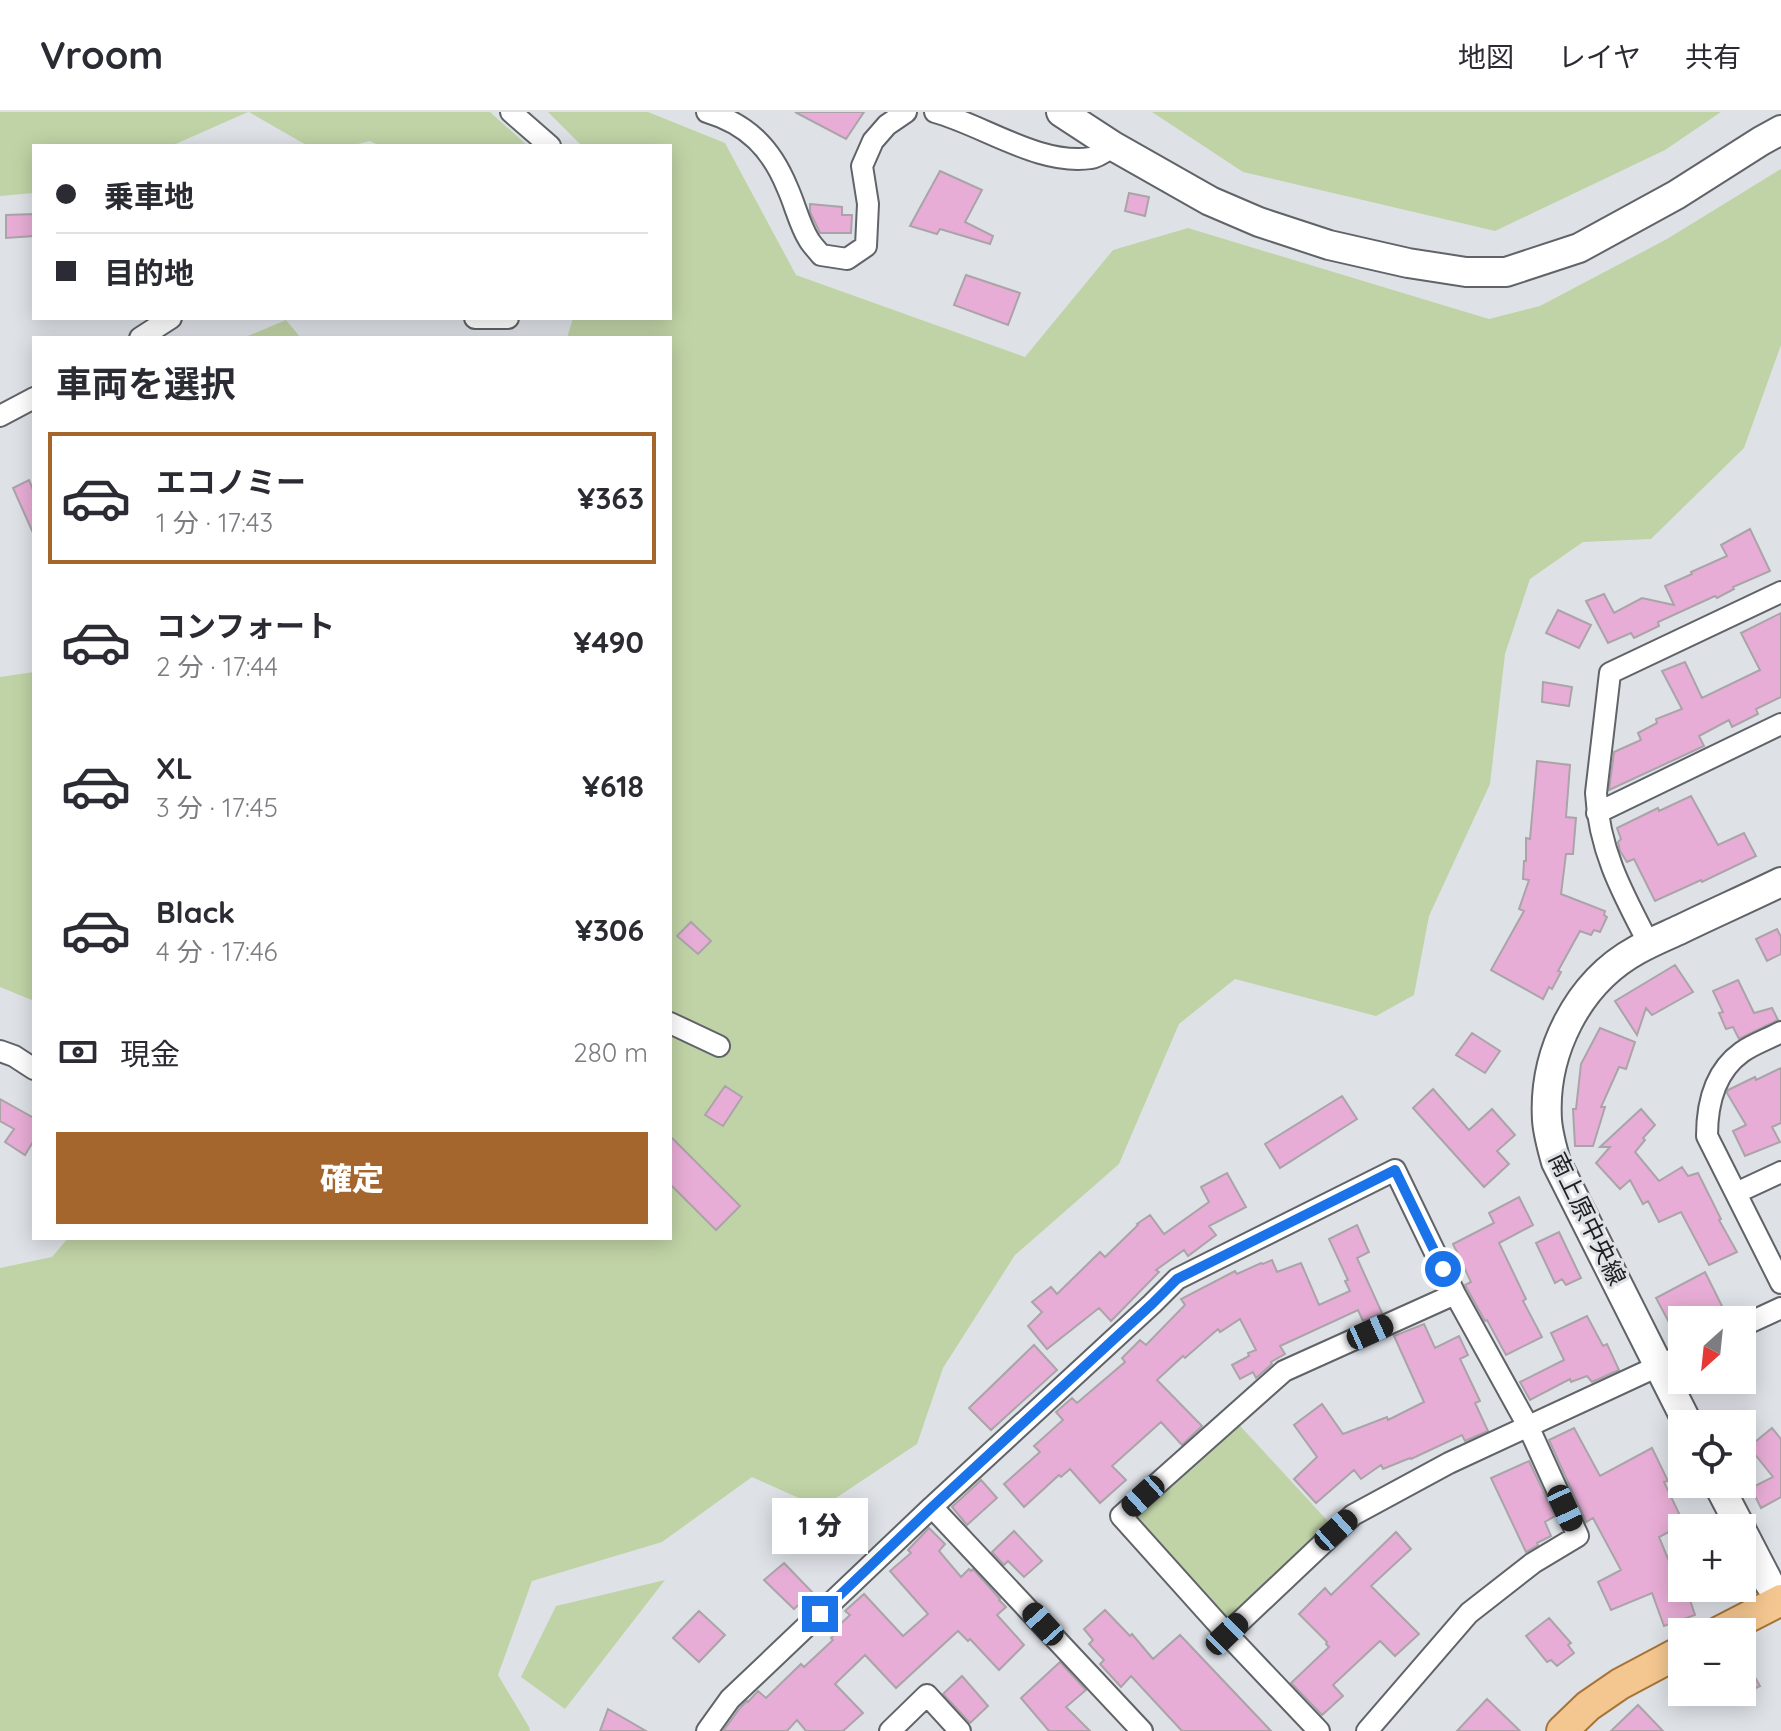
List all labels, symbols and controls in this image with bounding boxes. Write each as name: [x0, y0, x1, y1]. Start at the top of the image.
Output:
text: Vroom: [40, 31, 163, 79]
text: 地図: [1458, 39, 1514, 74]
text: レイヤ: [1558, 39, 1641, 74]
text: 共有: [1685, 39, 1741, 74]
text: 乗車地: [104, 177, 194, 215]
text: 目的地: [104, 254, 194, 292]
text: 車両を選択: [56, 361, 236, 406]
icon: car: [60, 462, 132, 534]
text: エコノミー: [156, 463, 306, 501]
text: ¥363: [577, 479, 644, 517]
text: 1 分 · 17:43: [156, 506, 273, 539]
icon: car: [60, 606, 132, 678]
text: コンフォート: [156, 607, 335, 645]
text: ¥490: [574, 623, 644, 661]
text: 2 分 · 17:44: [156, 650, 278, 683]
text: XL: [156, 749, 193, 787]
icon: car: [60, 750, 132, 822]
text: ¥618: [582, 767, 644, 805]
text: 3 分 · 17:45: [156, 791, 278, 824]
text: Black: [156, 893, 235, 931]
icon: car: [60, 894, 132, 966]
text: ¥306: [575, 911, 644, 949]
text: 4 分 · 17:46: [156, 935, 278, 968]
icon: cash: [56, 1030, 100, 1074]
text: 現金: [120, 1035, 180, 1073]
text: 280 m: [573, 1036, 648, 1069]
button: 確定: [56, 1132, 648, 1224]
street label: 南上原中央線: [1543, 1147, 1633, 1290]
route start: [1425, 1251, 1461, 1287]
north arrow: [1668, 1306, 1756, 1394]
map controls: [1668, 1306, 1756, 1706]
car: [1343, 1311, 1397, 1353]
button: locate: [1668, 1410, 1756, 1498]
car: [1117, 1471, 1169, 1521]
car: [1544, 1481, 1586, 1535]
callout: 1 分: [772, 1498, 868, 1554]
car: [1310, 1505, 1362, 1555]
text: 1 分: [798, 1509, 842, 1542]
button: +: [1668, 1514, 1756, 1602]
route end: [802, 1596, 838, 1632]
car: [1018, 1598, 1068, 1650]
car: [1201, 1609, 1253, 1659]
button: −: [1668, 1618, 1756, 1706]

